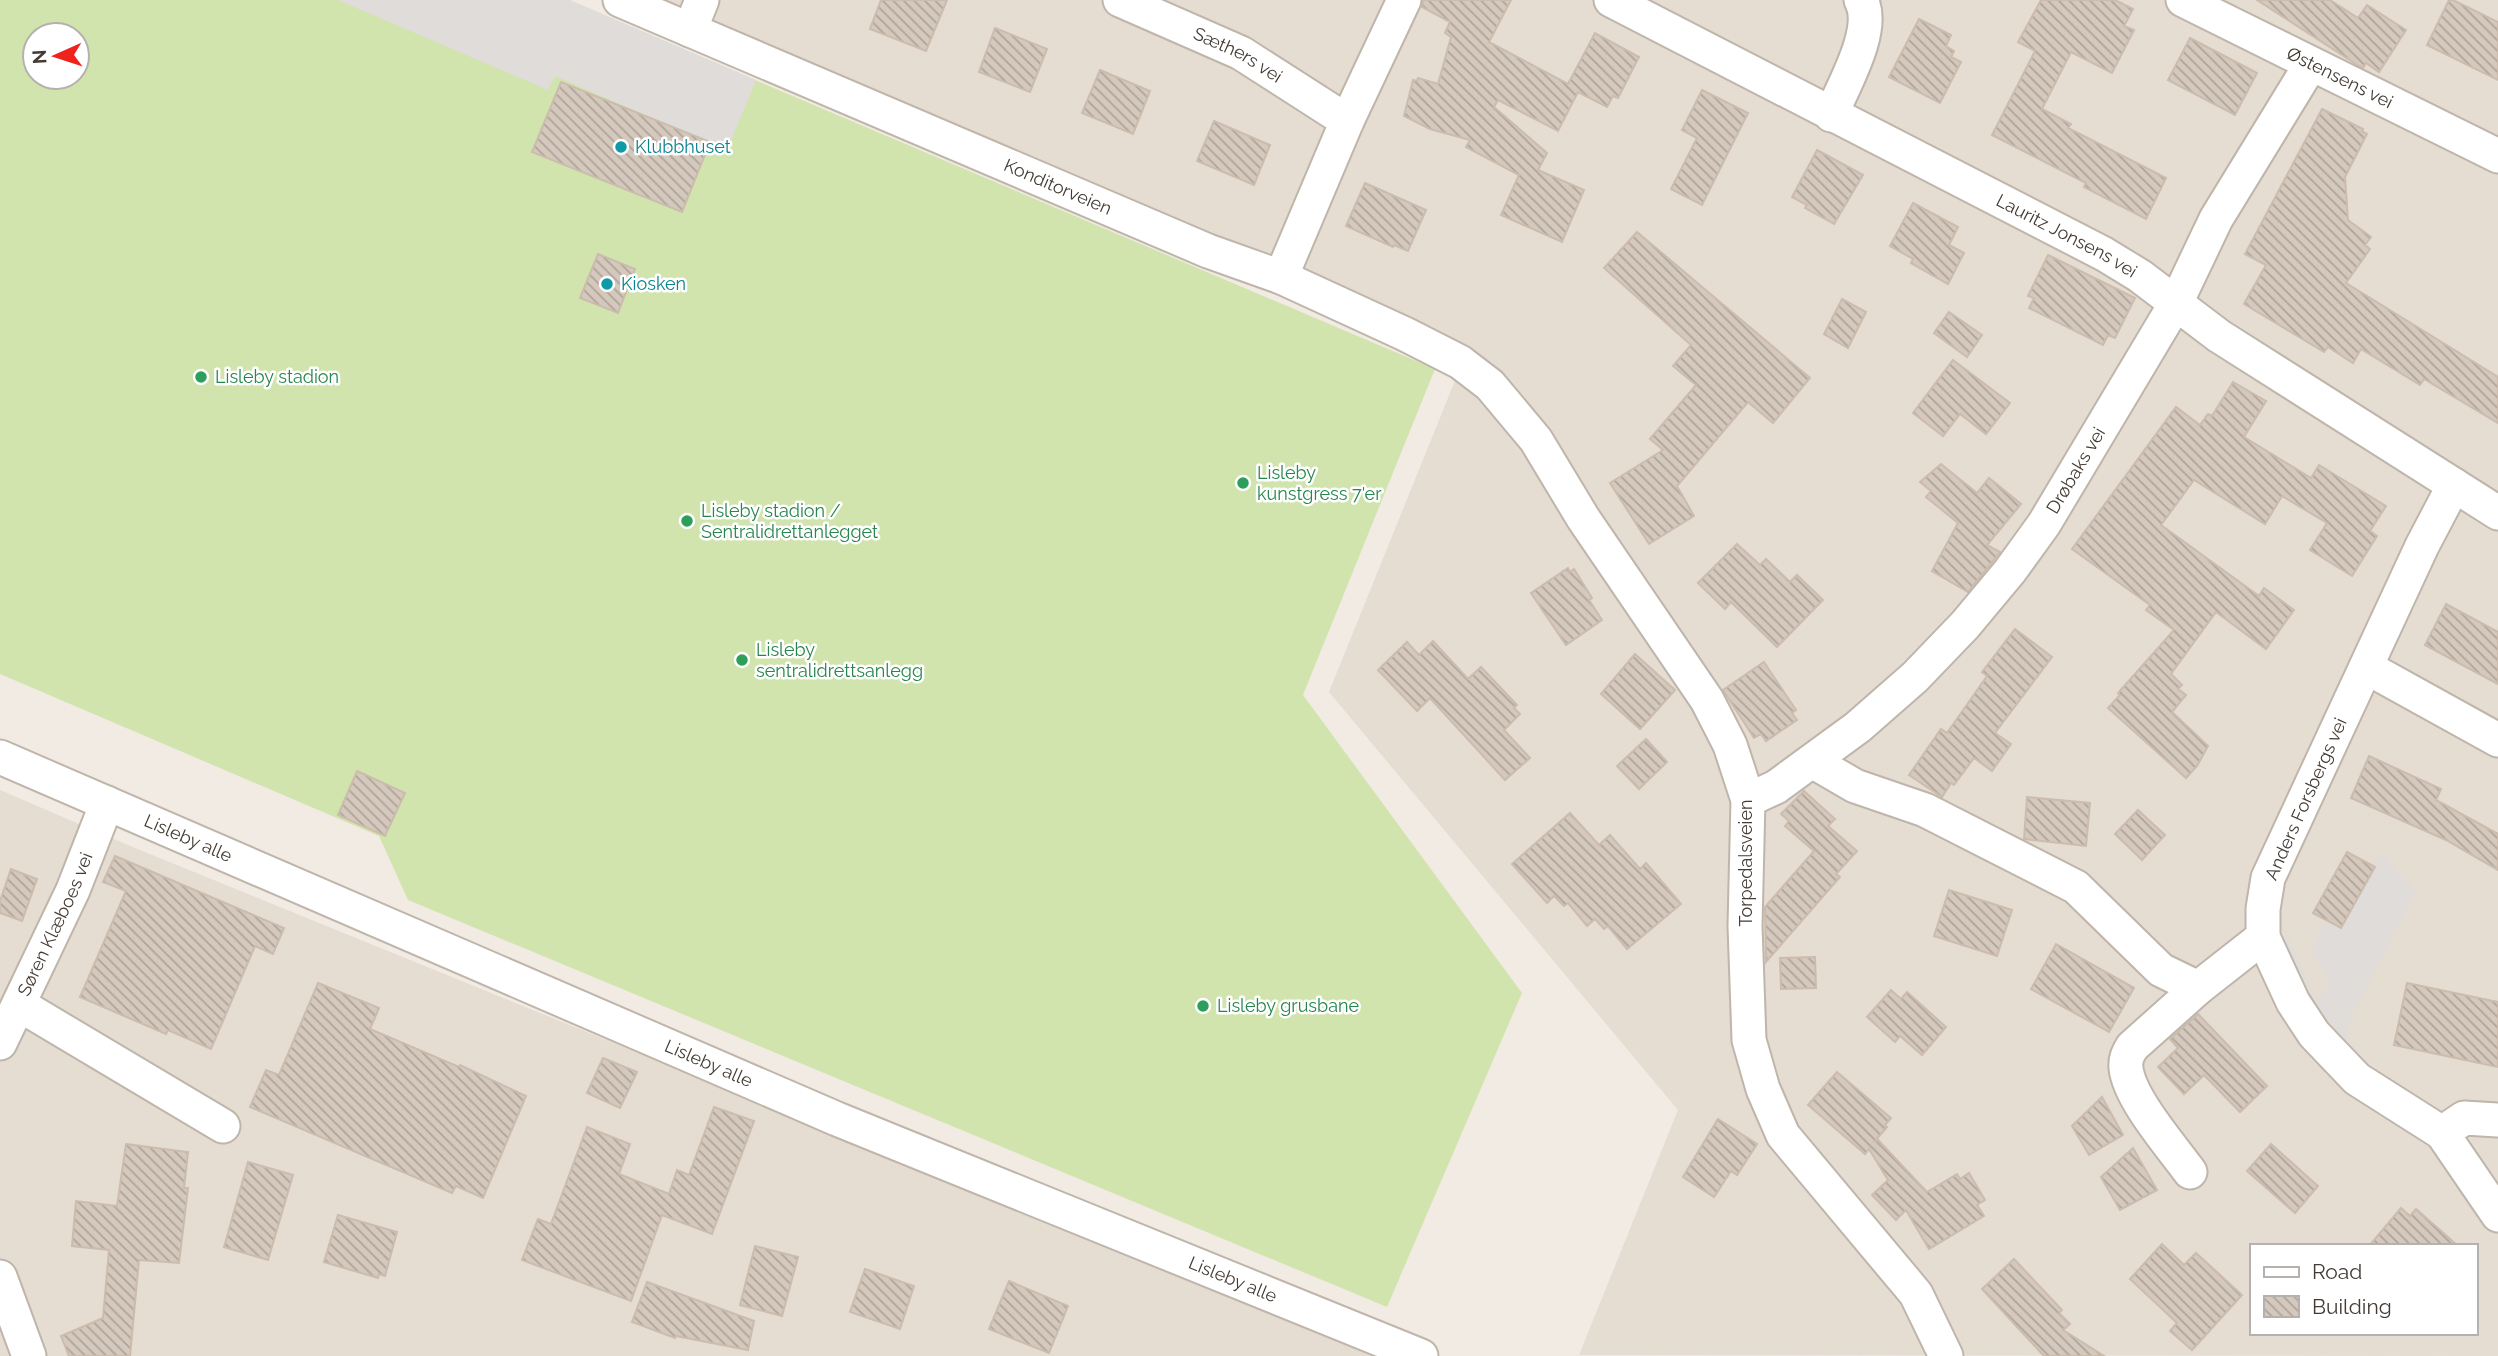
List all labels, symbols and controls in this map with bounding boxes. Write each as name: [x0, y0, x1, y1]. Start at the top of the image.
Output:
north arrow: [21, 21, 91, 91]
street label: Sæthers vei: [1190, 22, 1286, 87]
street label: Østensens vei: [2284, 42, 2396, 112]
text: N: [28, 49, 50, 65]
place label: Klubbhuset: [635, 136, 731, 157]
marker: Klubbhuset: [613, 139, 629, 155]
street label: Konditorveien: [1001, 154, 1115, 219]
street label: Lauritz Jonsens vei: [1993, 189, 2141, 282]
place label: Kiosken: [621, 273, 686, 294]
marker: Kiosken: [599, 276, 615, 292]
place label: Lisleby stadion: [215, 366, 339, 387]
marker: Lisleby stadion: [193, 369, 209, 385]
street label: Drøbaks vei: [2042, 423, 2109, 517]
place label: Lisleby kunstgress 7'er: [1257, 462, 1382, 504]
marker: Lisleby kunstgress 7'er: [1235, 475, 1251, 491]
place label: Lisleby stadion / Sentralidrettanlegget: [701, 500, 878, 542]
marker: Lisleby stadion / Sentralidrettanlegget: [679, 513, 695, 529]
place label: Lisleby sentralidrettsanlegg: [756, 639, 923, 681]
marker: Lisleby sentralidrettsanlegg: [734, 652, 750, 668]
street label: Anders Forsbergs vei: [2260, 715, 2351, 883]
street label: Torpedalsveien: [1735, 800, 1756, 926]
street label: Lisleby alle: [141, 810, 236, 866]
street label: Søren Klæboes vei: [13, 849, 97, 999]
place label: Lisleby grusbane: [1217, 995, 1359, 1016]
marker: Lisleby grusbane: [1195, 998, 1211, 1014]
street label: Lisleby alle: [662, 1035, 756, 1091]
legend: [2250, 1244, 2477, 1335]
street label: Lisleby alle: [1186, 1252, 1281, 1307]
text: Road: [2312, 1259, 2362, 1284]
text: Building: [2312, 1294, 2392, 1319]

